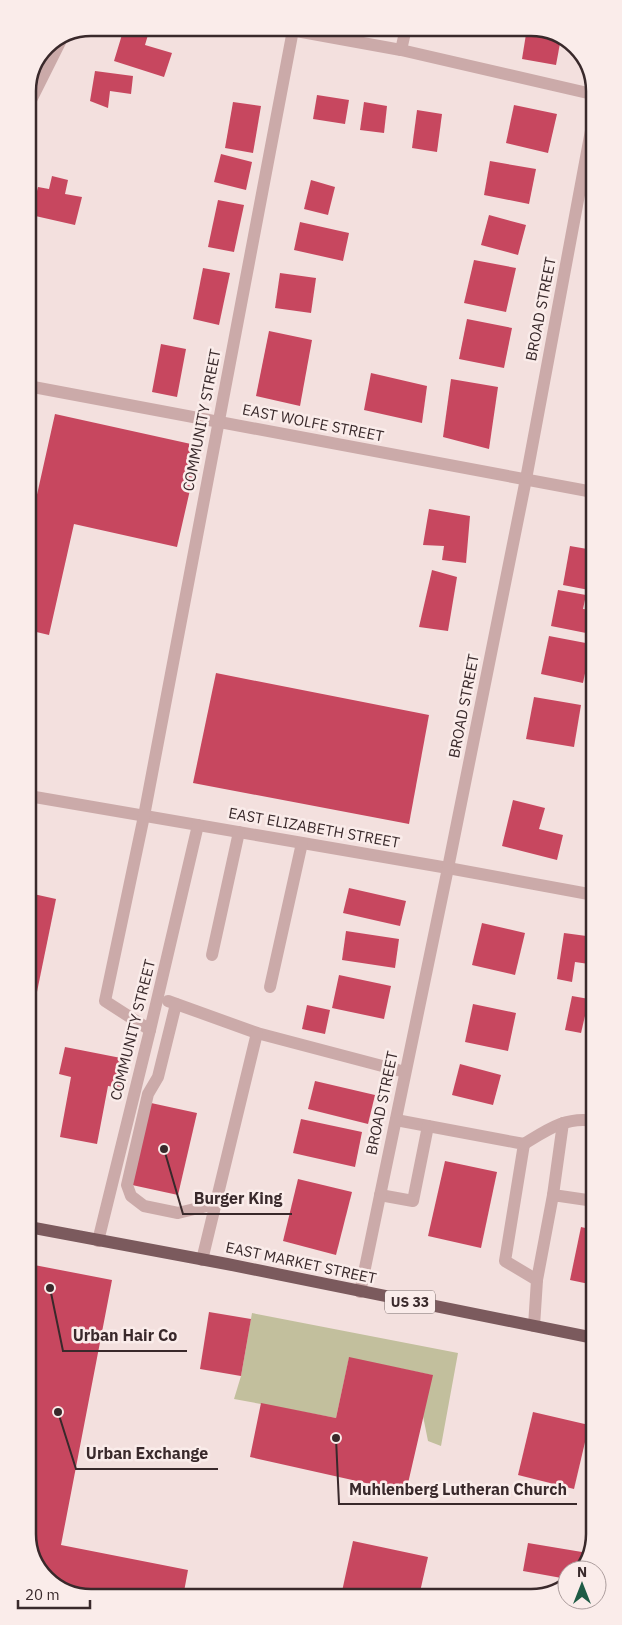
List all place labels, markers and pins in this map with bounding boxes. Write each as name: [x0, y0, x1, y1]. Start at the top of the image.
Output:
callout: Burger King: [183, 1183, 292, 1214]
callout: Urban Hair Co: [63, 1320, 187, 1351]
callout: Urban Exchange: [76, 1438, 218, 1469]
callout: Muhlenberg Lutheran Church: [339, 1473, 577, 1504]

